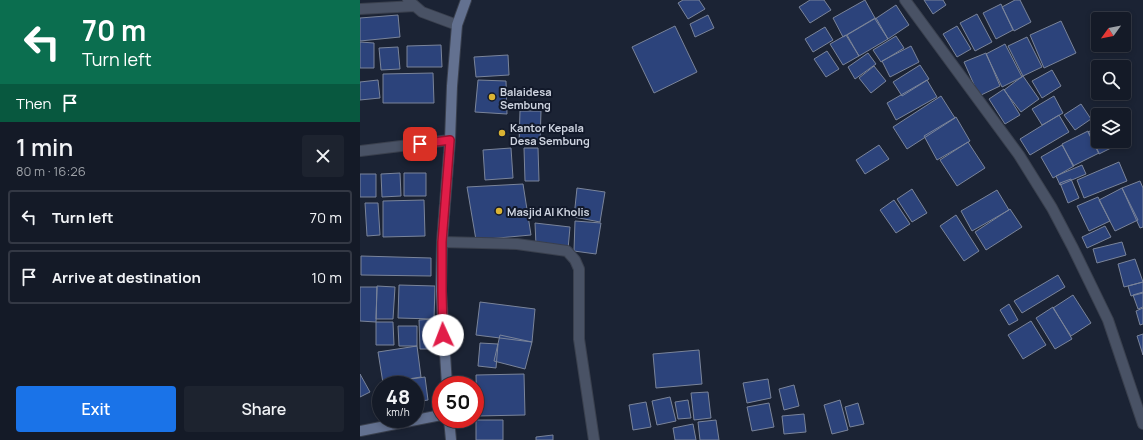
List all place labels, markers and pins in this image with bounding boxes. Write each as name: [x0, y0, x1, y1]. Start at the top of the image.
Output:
place label: Balaidesa Sembung: [500, 84, 552, 112]
marker: Balaidesa Sembung: [487, 92, 497, 102]
place label: Kantor Kepala Desa Sembung: [510, 120, 590, 148]
pin: [403, 127, 437, 161]
marker: Kantor Kepala Desa Sembung: [497, 128, 507, 138]
place label: Masjid Al Kholis: [507, 204, 590, 219]
marker: Masjid Al Kholis: [494, 206, 504, 216]

